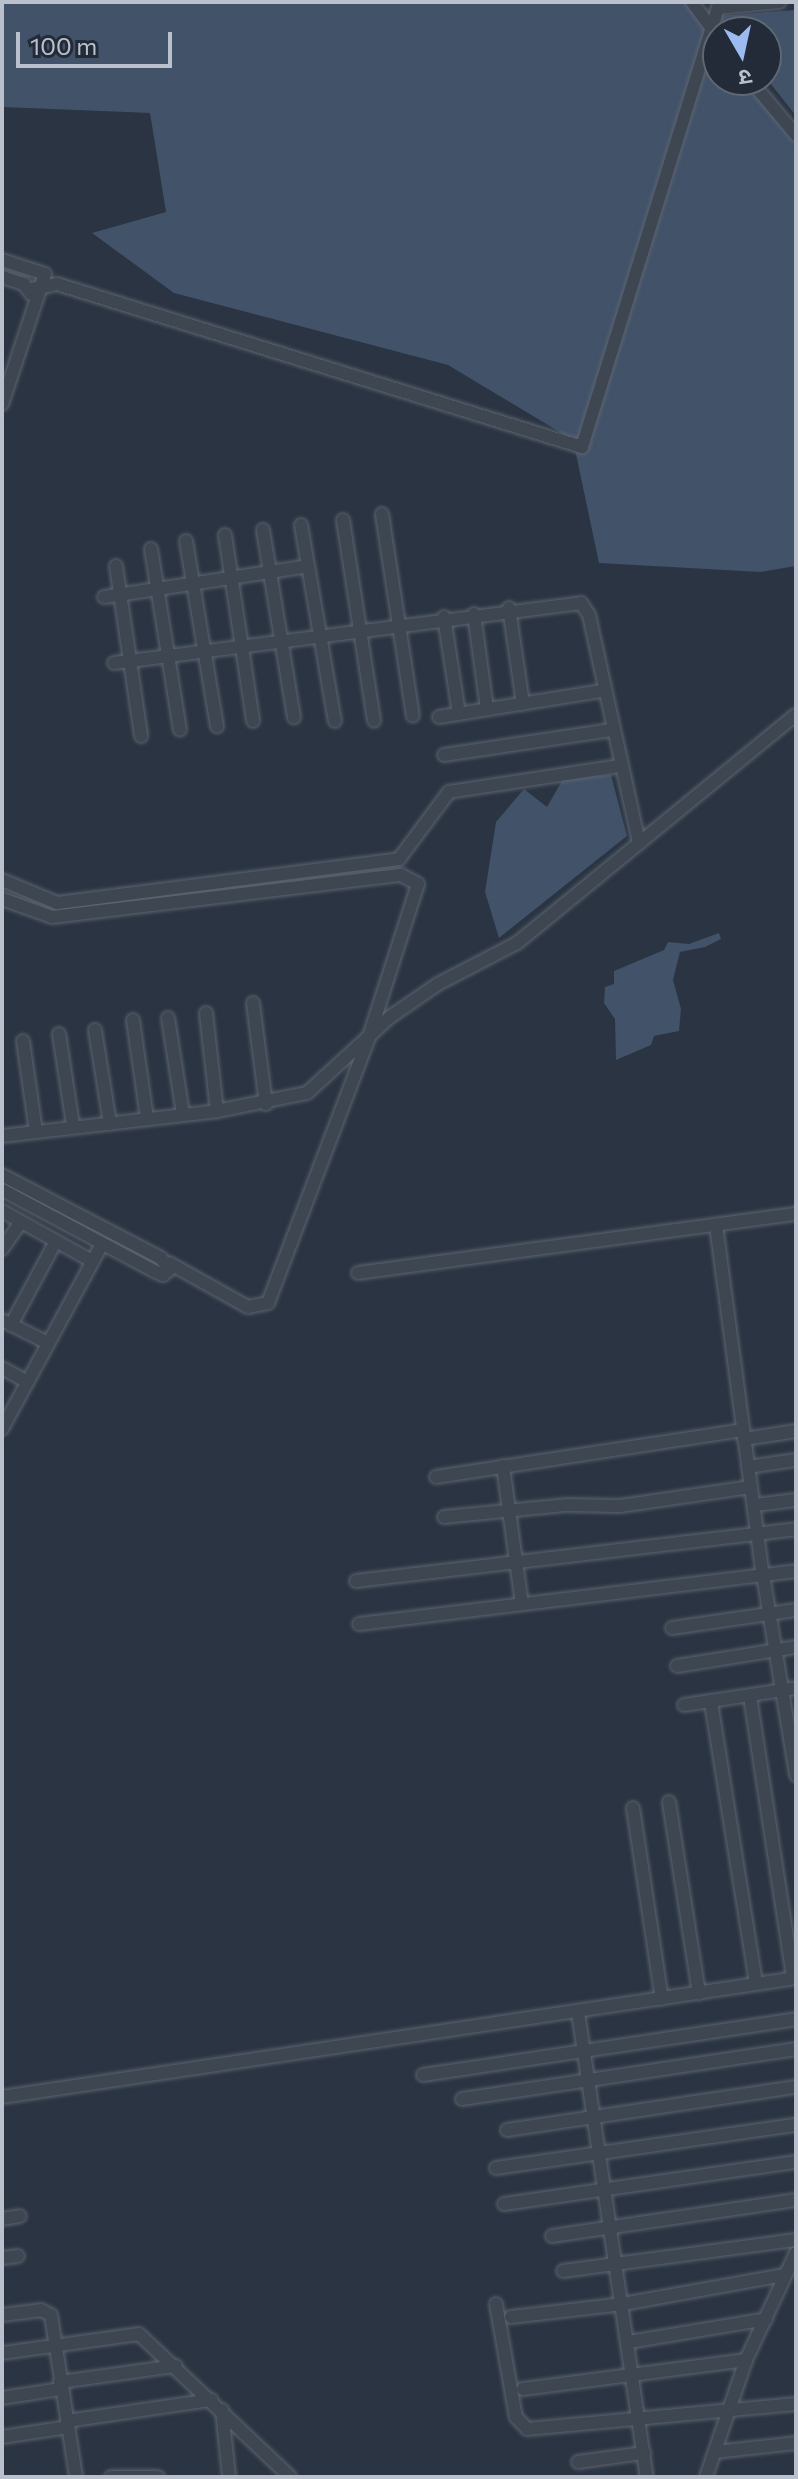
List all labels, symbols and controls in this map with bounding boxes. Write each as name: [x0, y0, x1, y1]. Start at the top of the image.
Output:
scale bar: [20, 16, 176, 66]
north arrow: [702, 16, 782, 96]
text: 100 m: [30, 31, 97, 60]
text: उ: [737, 64, 754, 93]

